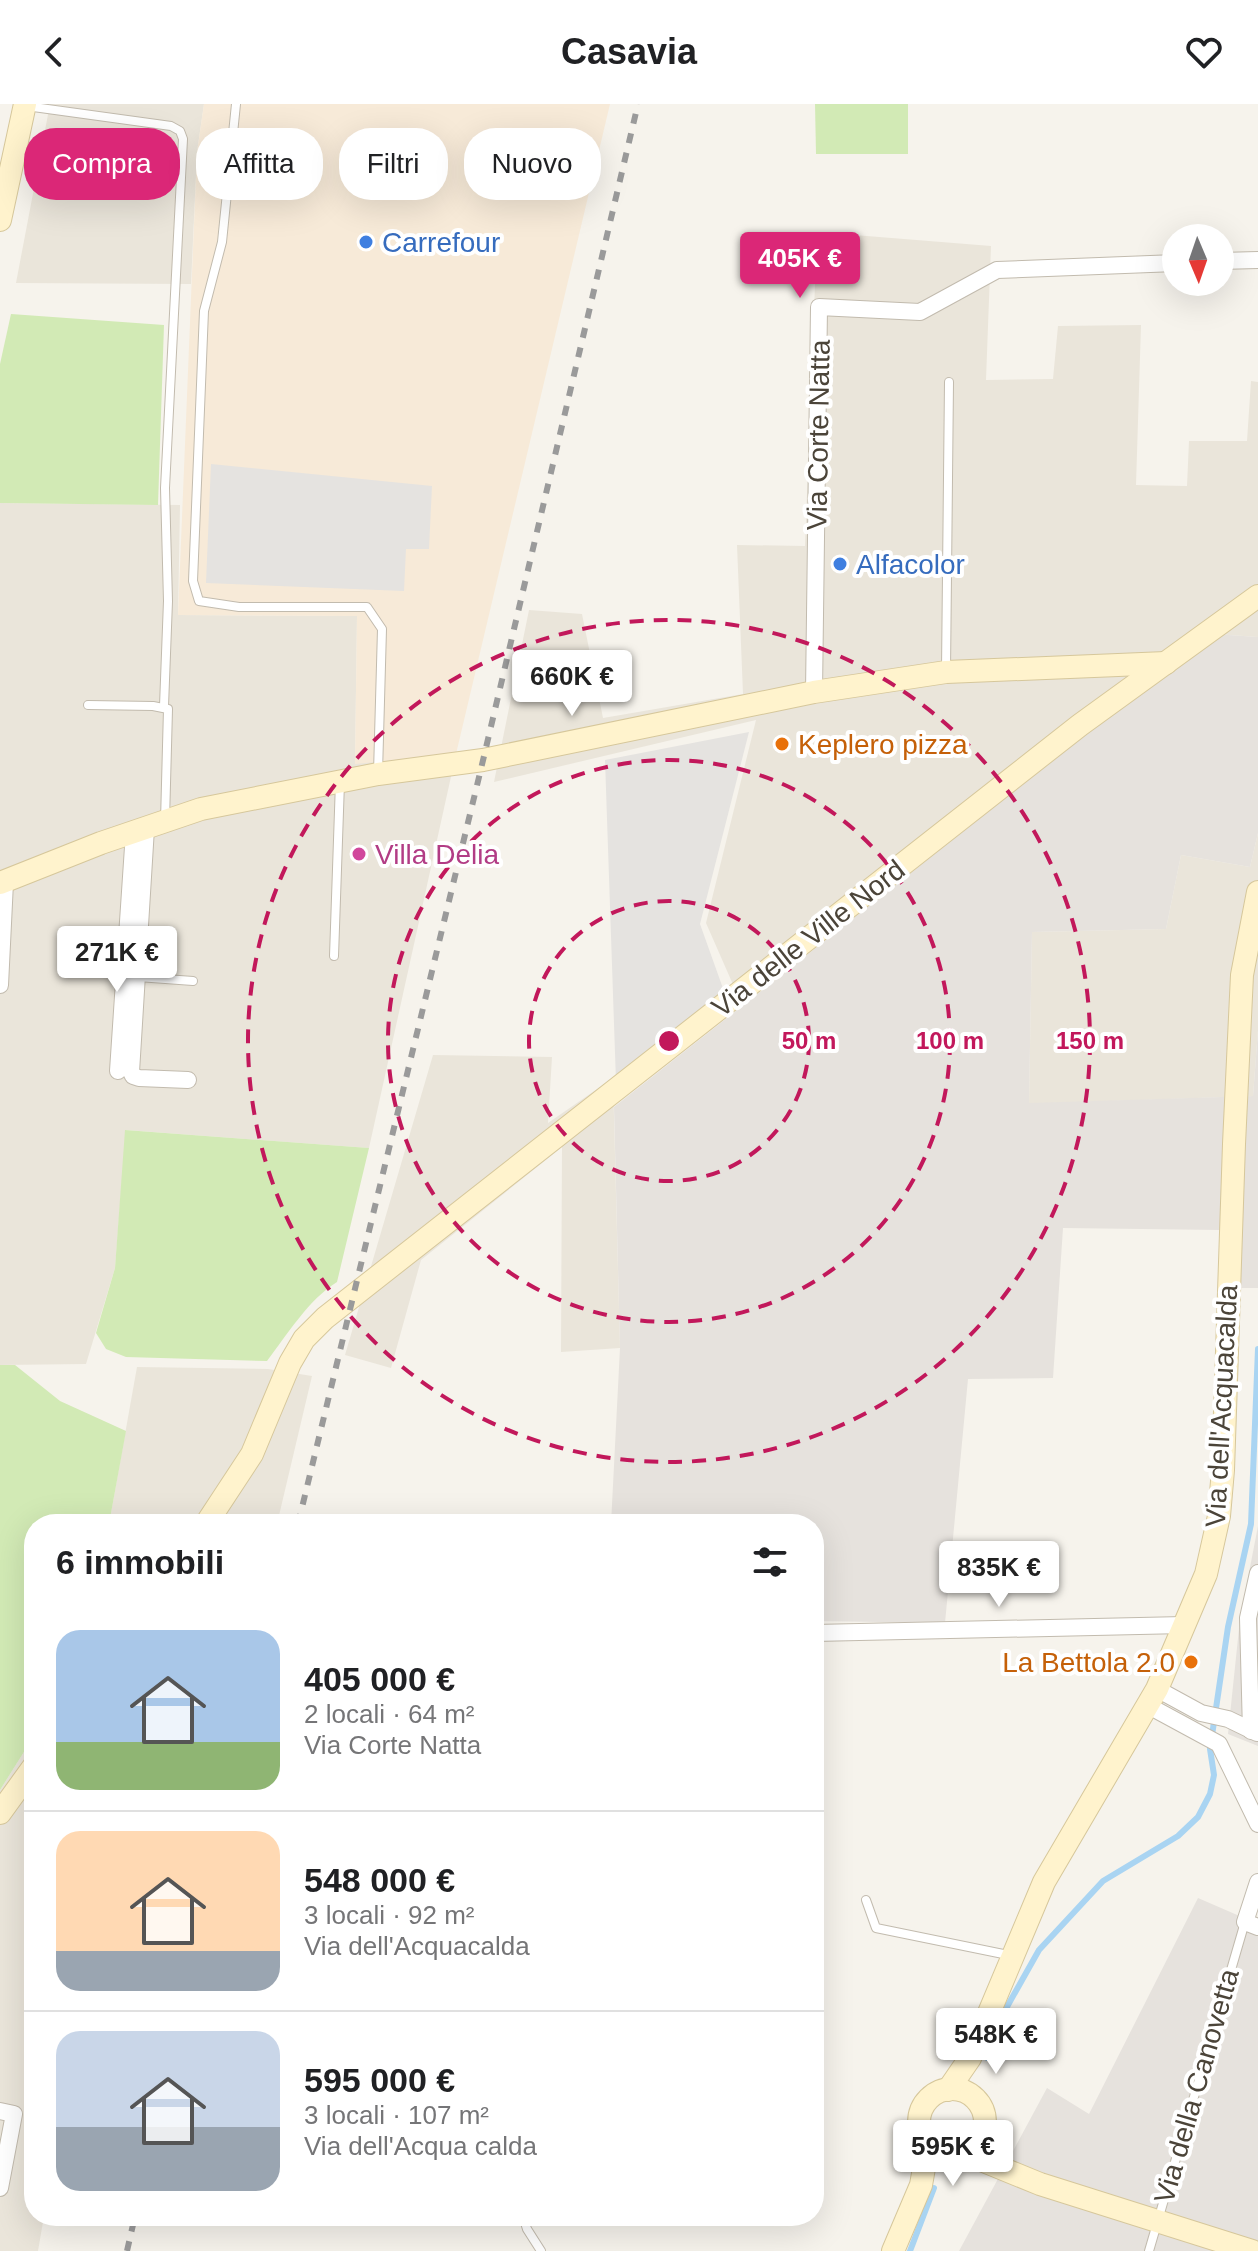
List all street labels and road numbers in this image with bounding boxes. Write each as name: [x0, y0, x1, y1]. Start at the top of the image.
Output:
street label: Via Corte Natta: [801, 339, 836, 531]
street label: Via delle Ville Nord: [706, 854, 911, 1023]
street label: Via dell'Acquacalda: [1200, 1283, 1243, 1528]
street label: Via della Canovetta: [1148, 1965, 1245, 2207]

